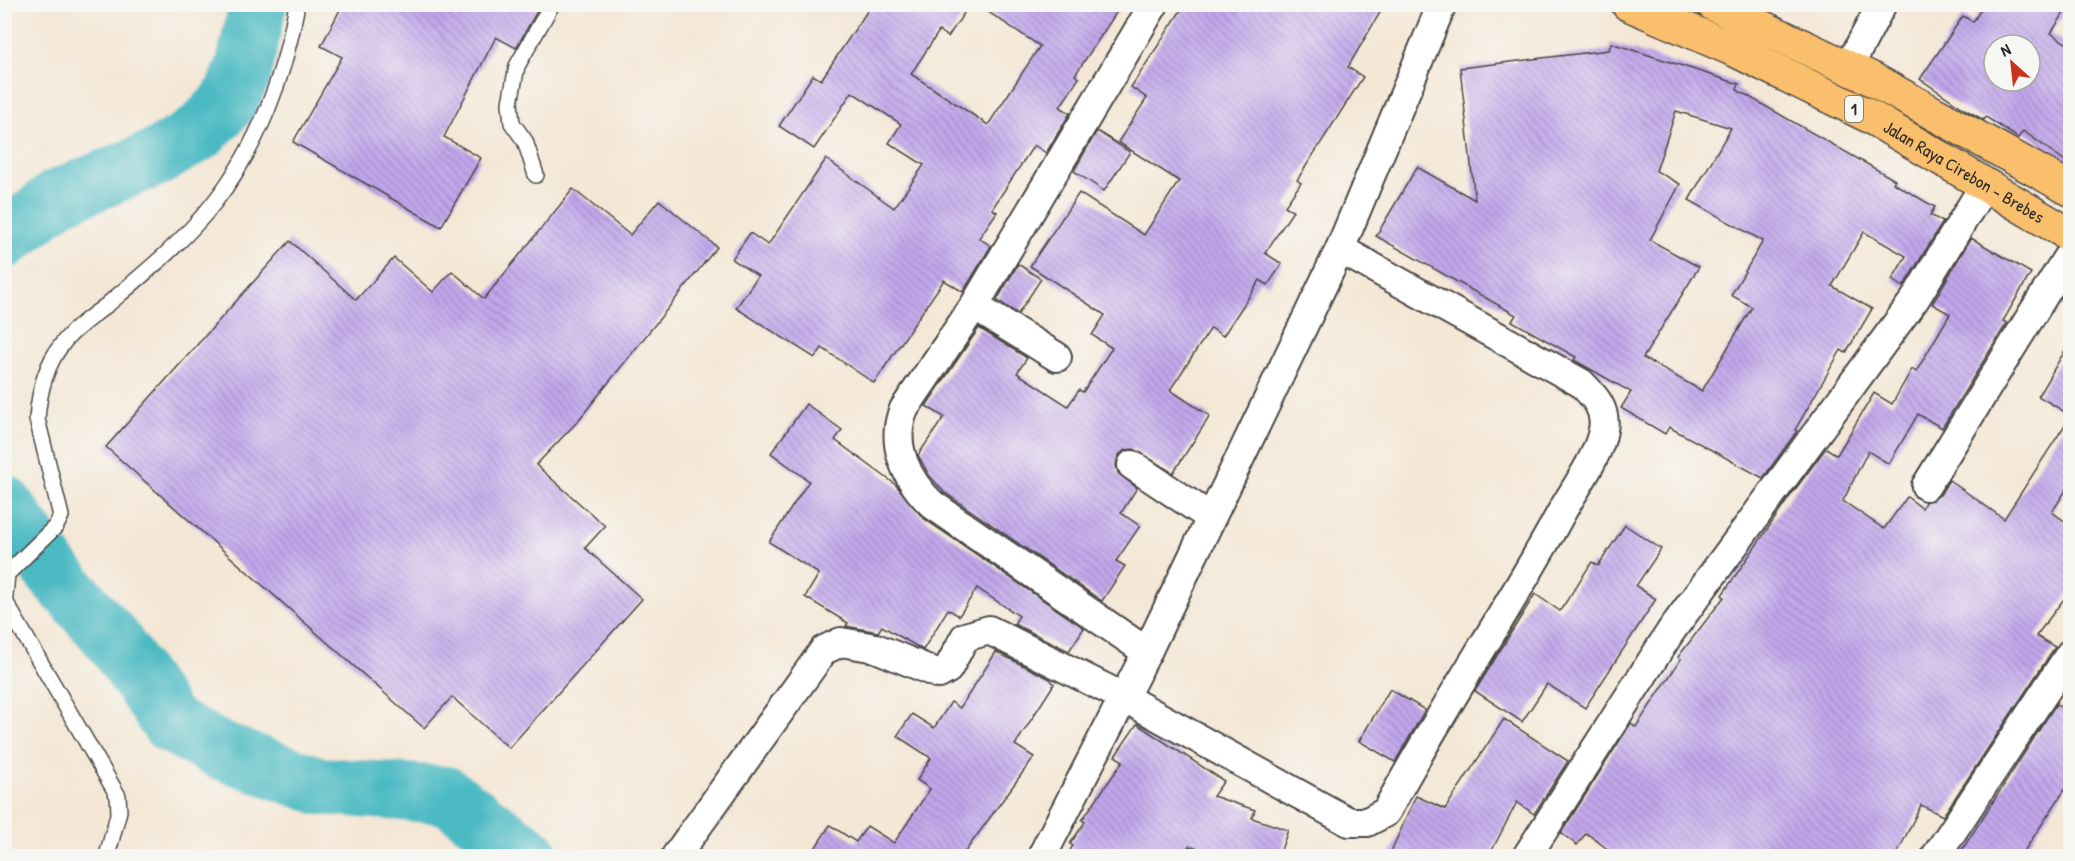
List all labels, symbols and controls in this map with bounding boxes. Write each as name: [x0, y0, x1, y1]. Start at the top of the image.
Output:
north arrow: [1982, 33, 2042, 93]
text: N: [1996, 38, 2014, 61]
road number: 1: [1845, 96, 1863, 122]
street label: Jalan Raya Cirebon - Brebes: [1879, 114, 2049, 229]

